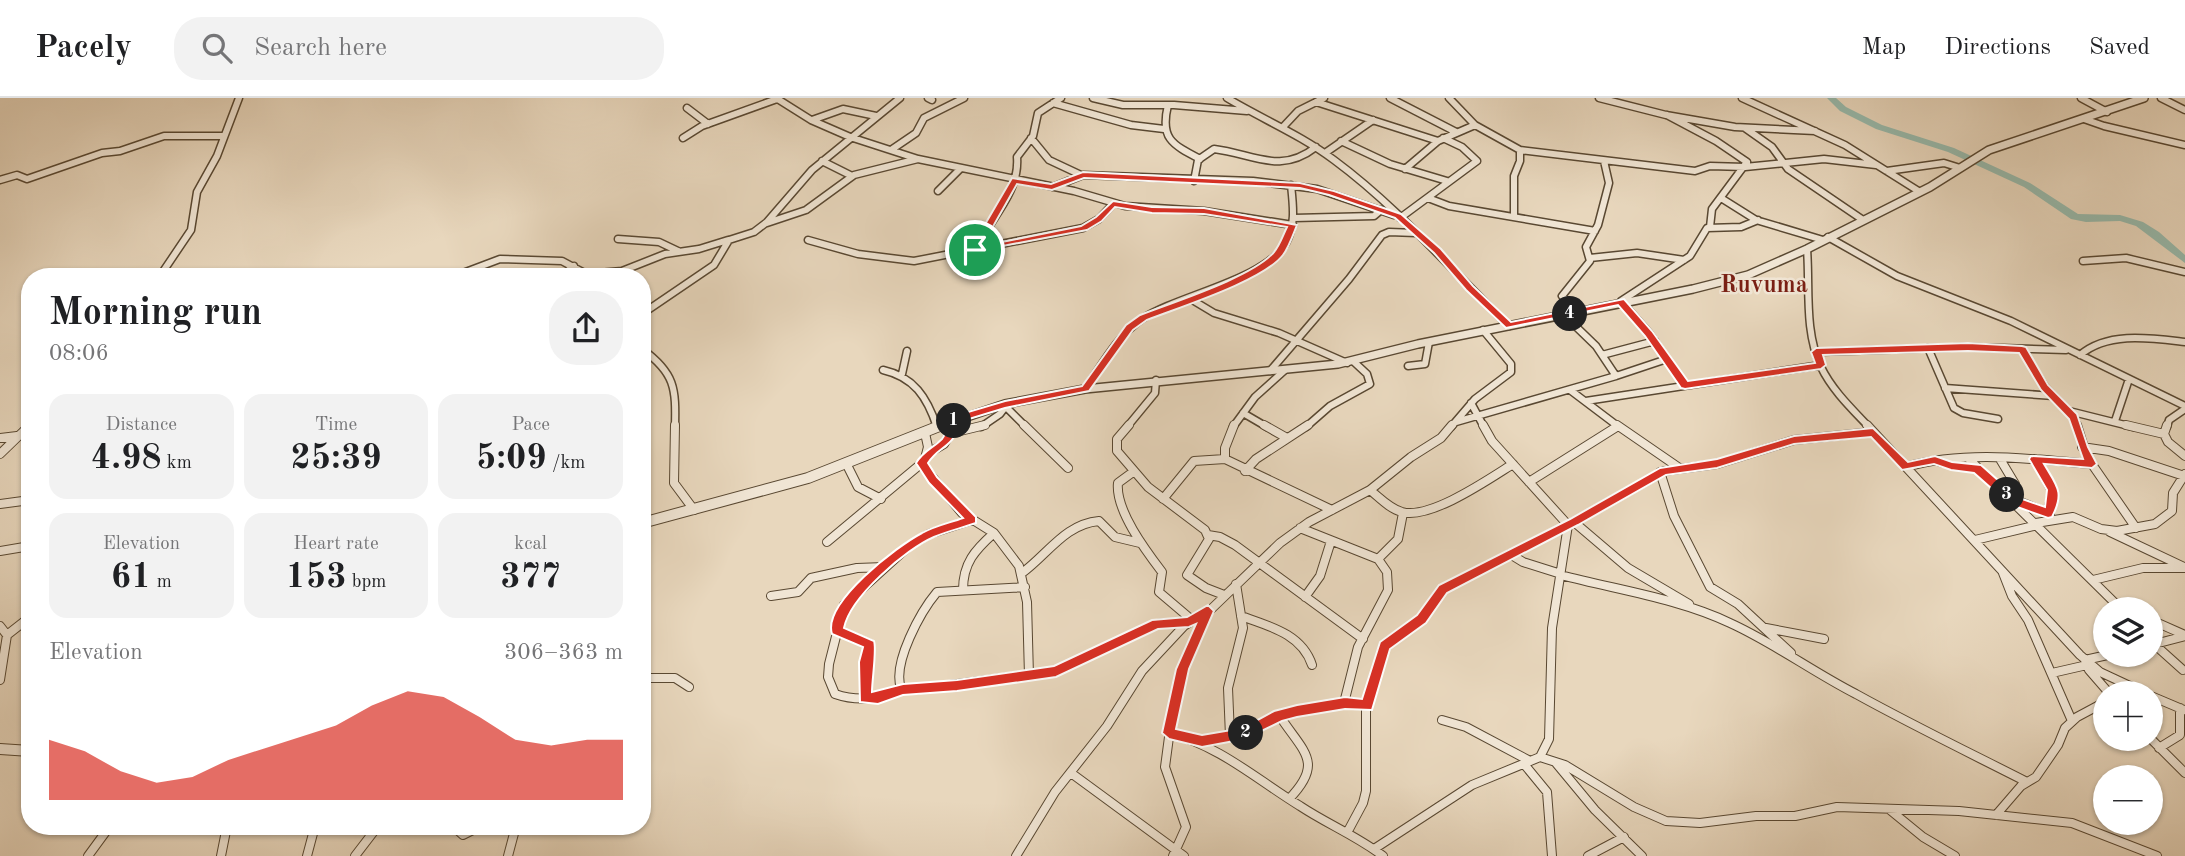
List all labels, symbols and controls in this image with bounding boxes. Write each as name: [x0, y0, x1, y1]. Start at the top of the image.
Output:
search box: [174, 17, 664, 80]
icon: search: [198, 29, 236, 67]
text: Pacely: [35, 32, 132, 65]
text: Search here: [254, 35, 387, 61]
text: Map: [1862, 36, 1906, 60]
text: Directions: [1944, 36, 2051, 60]
text: Saved: [2089, 36, 2150, 60]
pin: [945, 220, 1005, 280]
icon: arrive: [956, 231, 994, 269]
district label: Ruvuma: [1720, 274, 1808, 298]
button: share: [549, 291, 623, 365]
text: Morning run: [49, 295, 262, 333]
pin: 4: [1552, 296, 1588, 332]
text: 4: [1564, 304, 1575, 323]
text: 08:06: [49, 342, 109, 365]
pin: 1: [936, 404, 972, 438]
text: 1: [948, 411, 959, 430]
text: Distance: [106, 416, 177, 435]
text: Time: [315, 416, 357, 435]
text: Pace: [511, 416, 550, 435]
text: 4.98: [91, 441, 162, 476]
text: 25:39: [290, 441, 382, 476]
text: 5:09: [476, 441, 547, 476]
text: km: [162, 454, 192, 473]
text: /km: [547, 454, 585, 473]
pin: 3: [1990, 478, 2024, 512]
text: 3: [2001, 485, 2012, 504]
text: Elevation: [103, 535, 180, 554]
text: Heart rate: [293, 535, 379, 554]
text: kcal: [514, 535, 547, 554]
text: 61: [111, 560, 151, 595]
text: 153: [286, 560, 346, 595]
text: 377: [500, 560, 561, 595]
text: m: [151, 573, 172, 592]
text: bpm: [346, 573, 386, 592]
map controls: [2093, 597, 2163, 835]
button: layers: [2093, 597, 2163, 667]
text: Elevation: [49, 641, 143, 664]
text: 306–363 m: [504, 641, 623, 664]
button: +: [2093, 681, 2163, 751]
pin: 2: [1228, 716, 1264, 750]
text: 2: [1240, 723, 1251, 742]
button: −: [2093, 765, 2163, 835]

